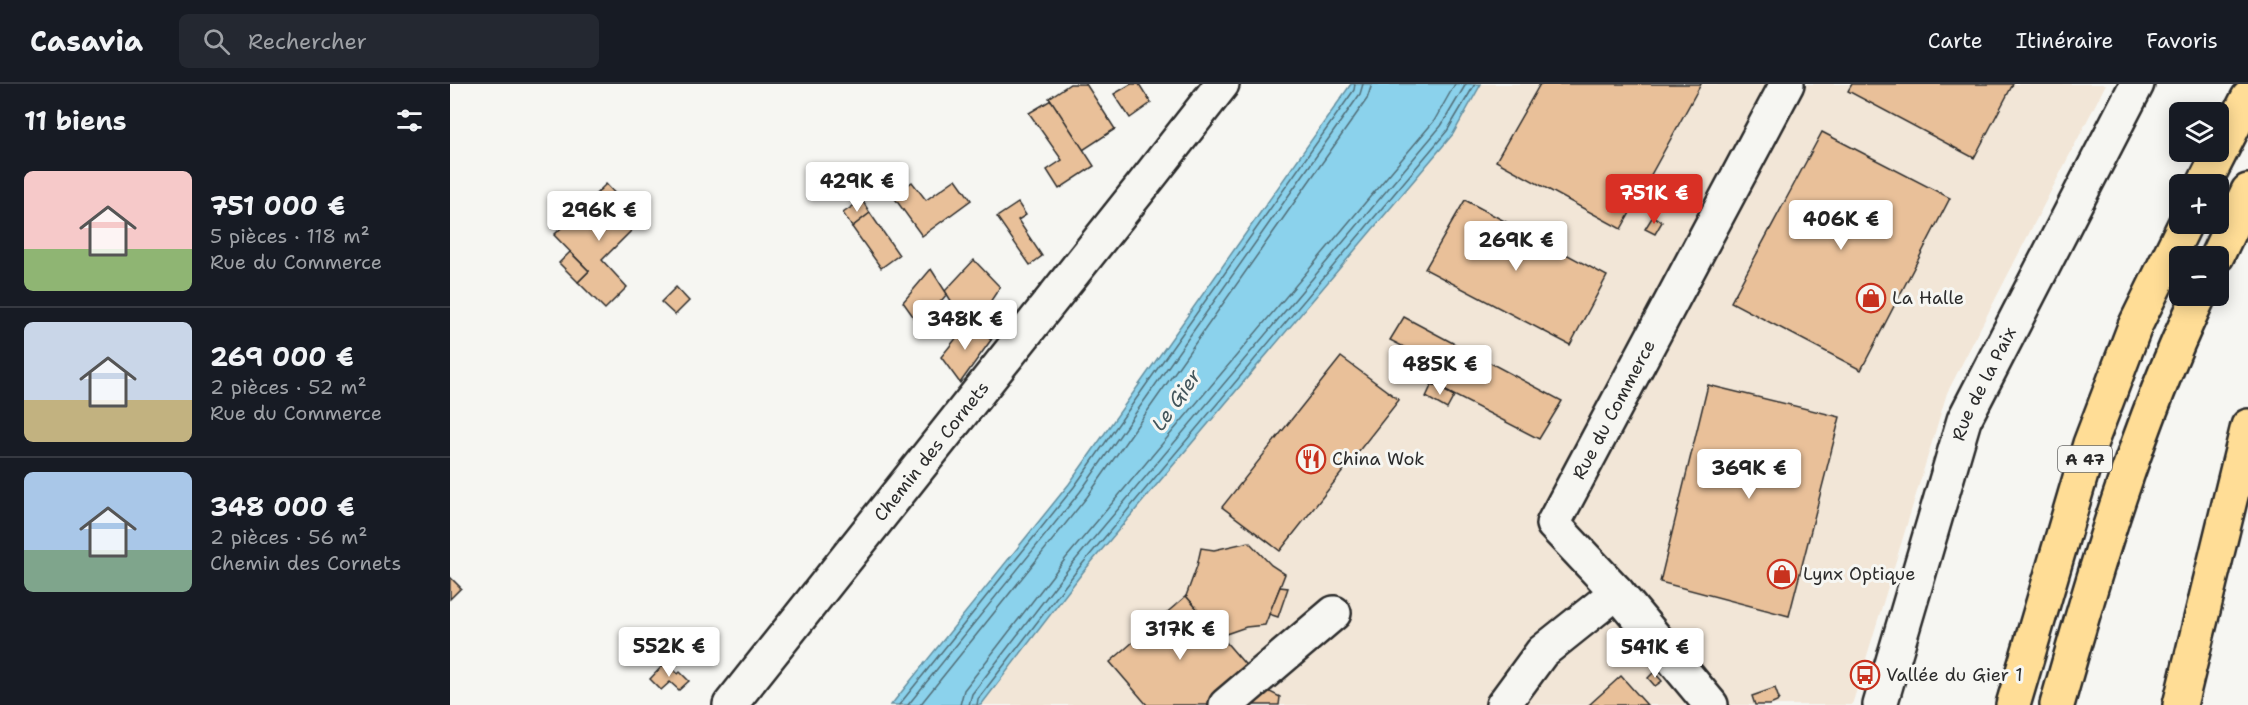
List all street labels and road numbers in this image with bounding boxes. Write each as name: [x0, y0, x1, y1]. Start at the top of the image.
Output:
street label: Rue de la Paix: [1947, 323, 2022, 444]
street label: Rue du Commerce: [1567, 335, 1661, 484]
street label: Chemin des Cornets: [868, 376, 995, 526]
road number: A 47: [2058, 446, 2112, 472]

